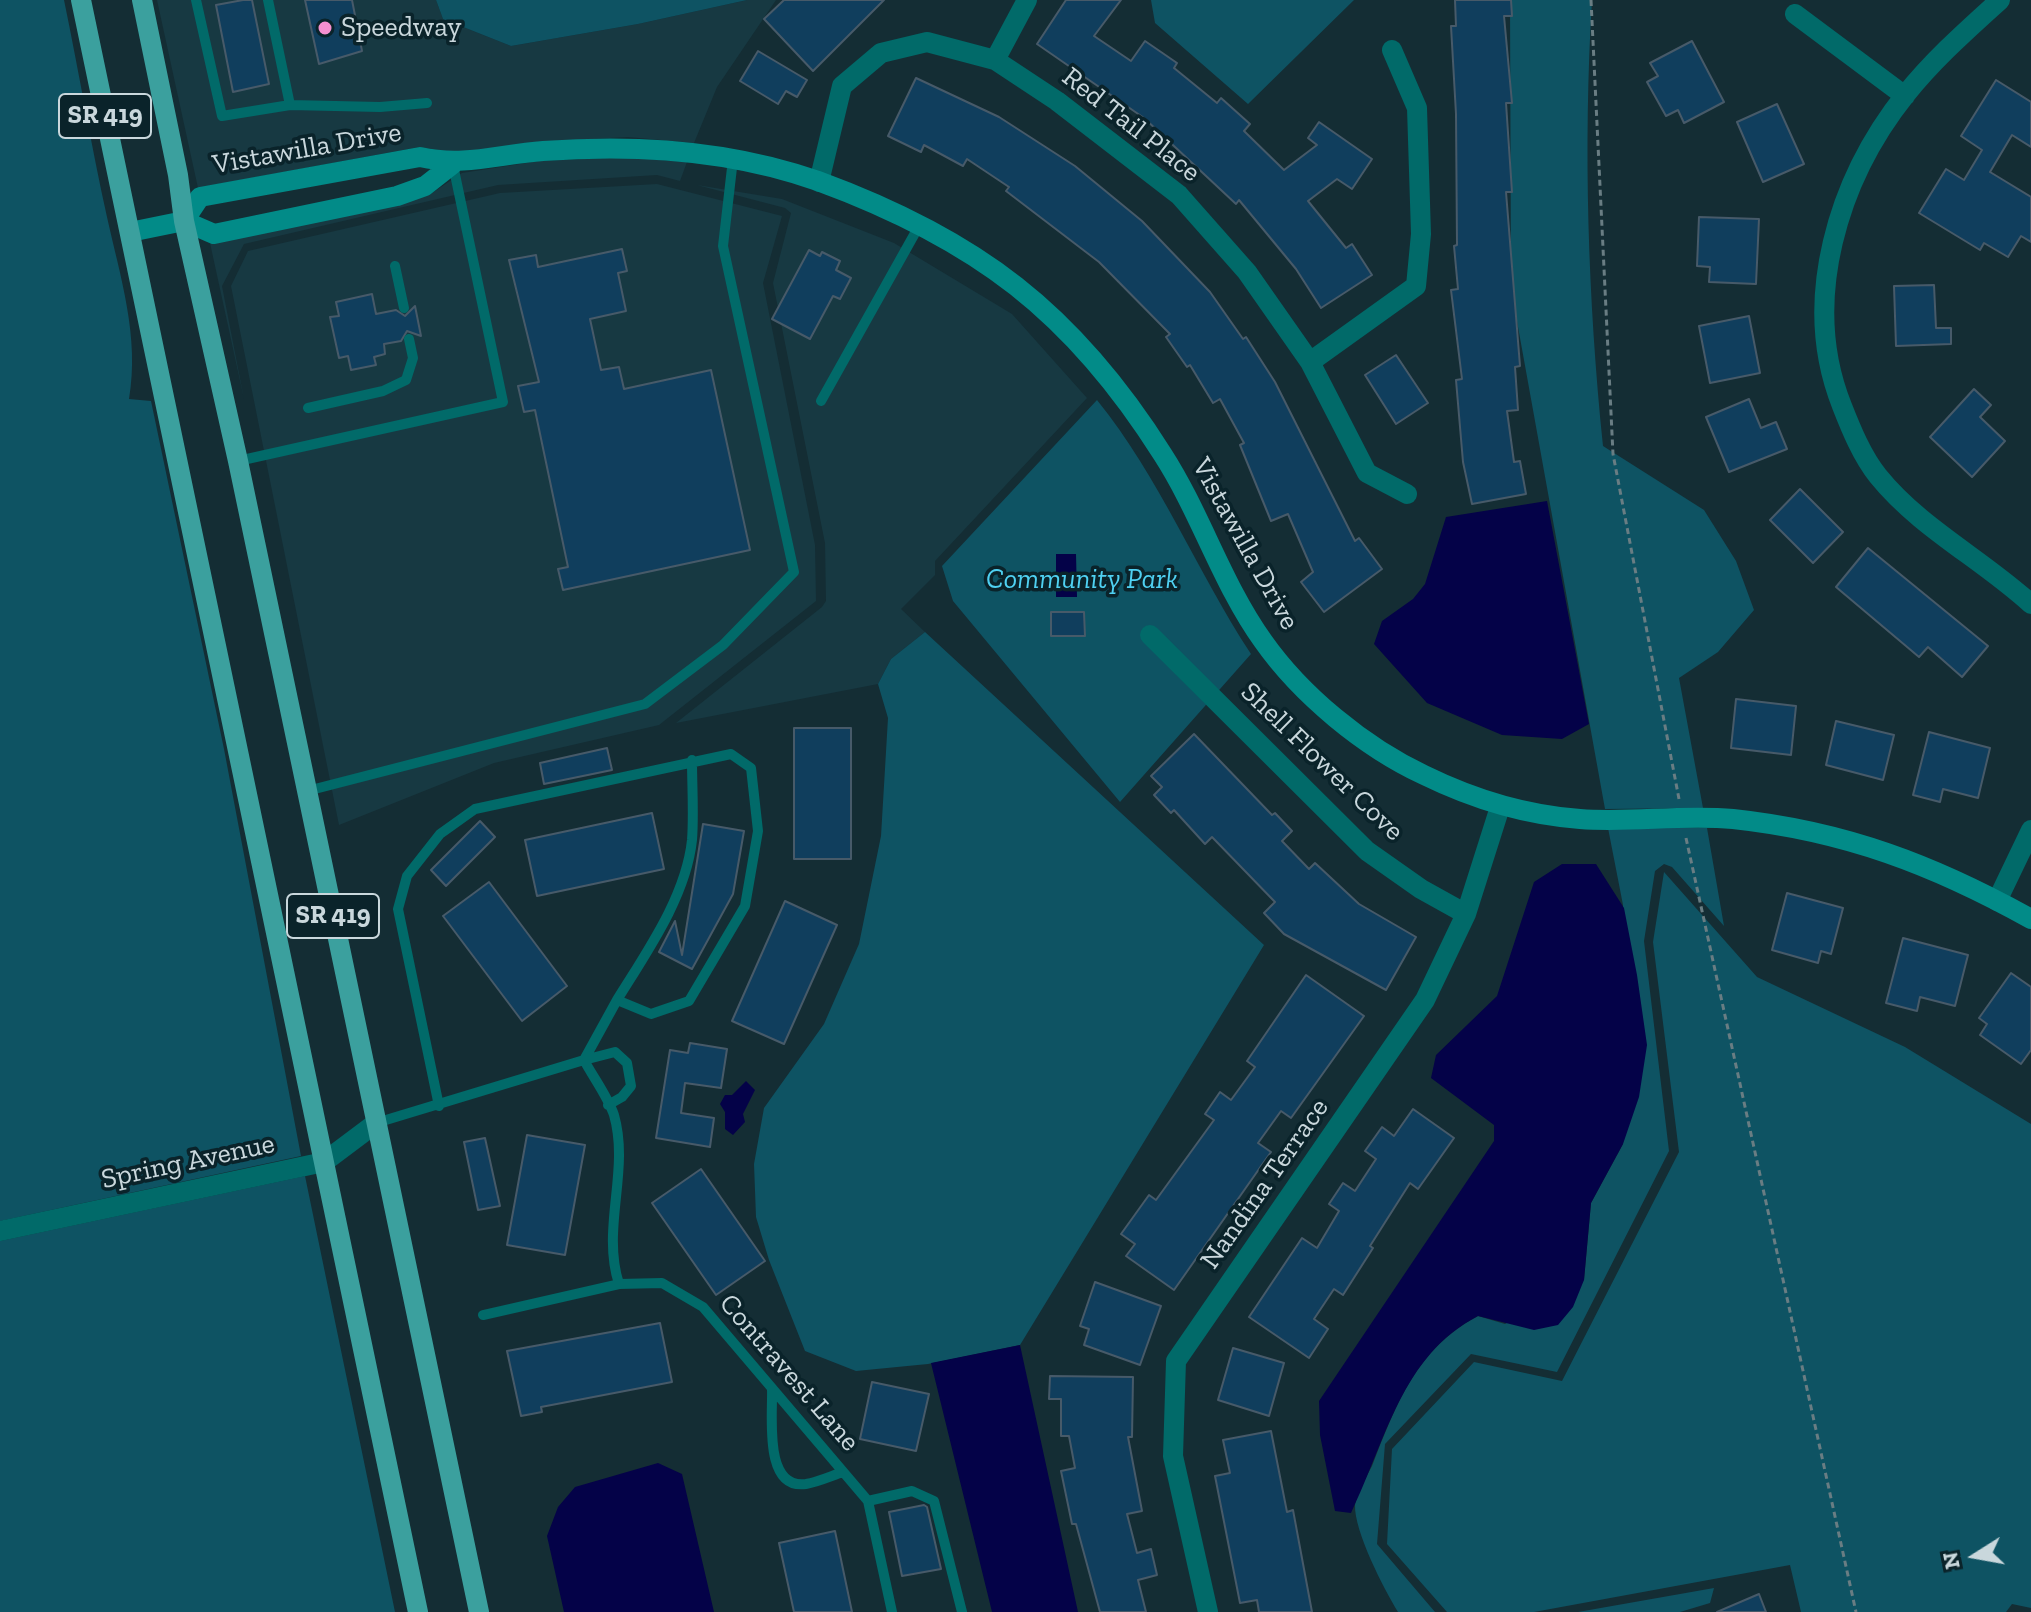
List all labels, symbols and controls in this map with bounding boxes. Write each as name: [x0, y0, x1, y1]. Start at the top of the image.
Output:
place label: Speedway: [341, 11, 461, 45]
marker: Speedway: [316, 19, 334, 37]
street label: Red Tail Place: [1055, 60, 1207, 190]
road number: SR 419: [59, 94, 151, 138]
street label: Vistawilla Drive: [210, 116, 404, 182]
street label: Vistawilla Drive: [1184, 452, 1306, 636]
park label: Community Park: [986, 563, 1178, 597]
street label: Shell Flower Cove: [1234, 676, 1410, 848]
road number: SR 419: [287, 894, 379, 938]
street label: Nandina Terrace: [1194, 1092, 1336, 1276]
street label: Spring Avenue: [98, 1127, 278, 1197]
street label: Contravest Lane: [712, 1287, 866, 1459]
north arrow: [1935, 1516, 2015, 1596]
text: N: [1936, 1550, 1966, 1571]

